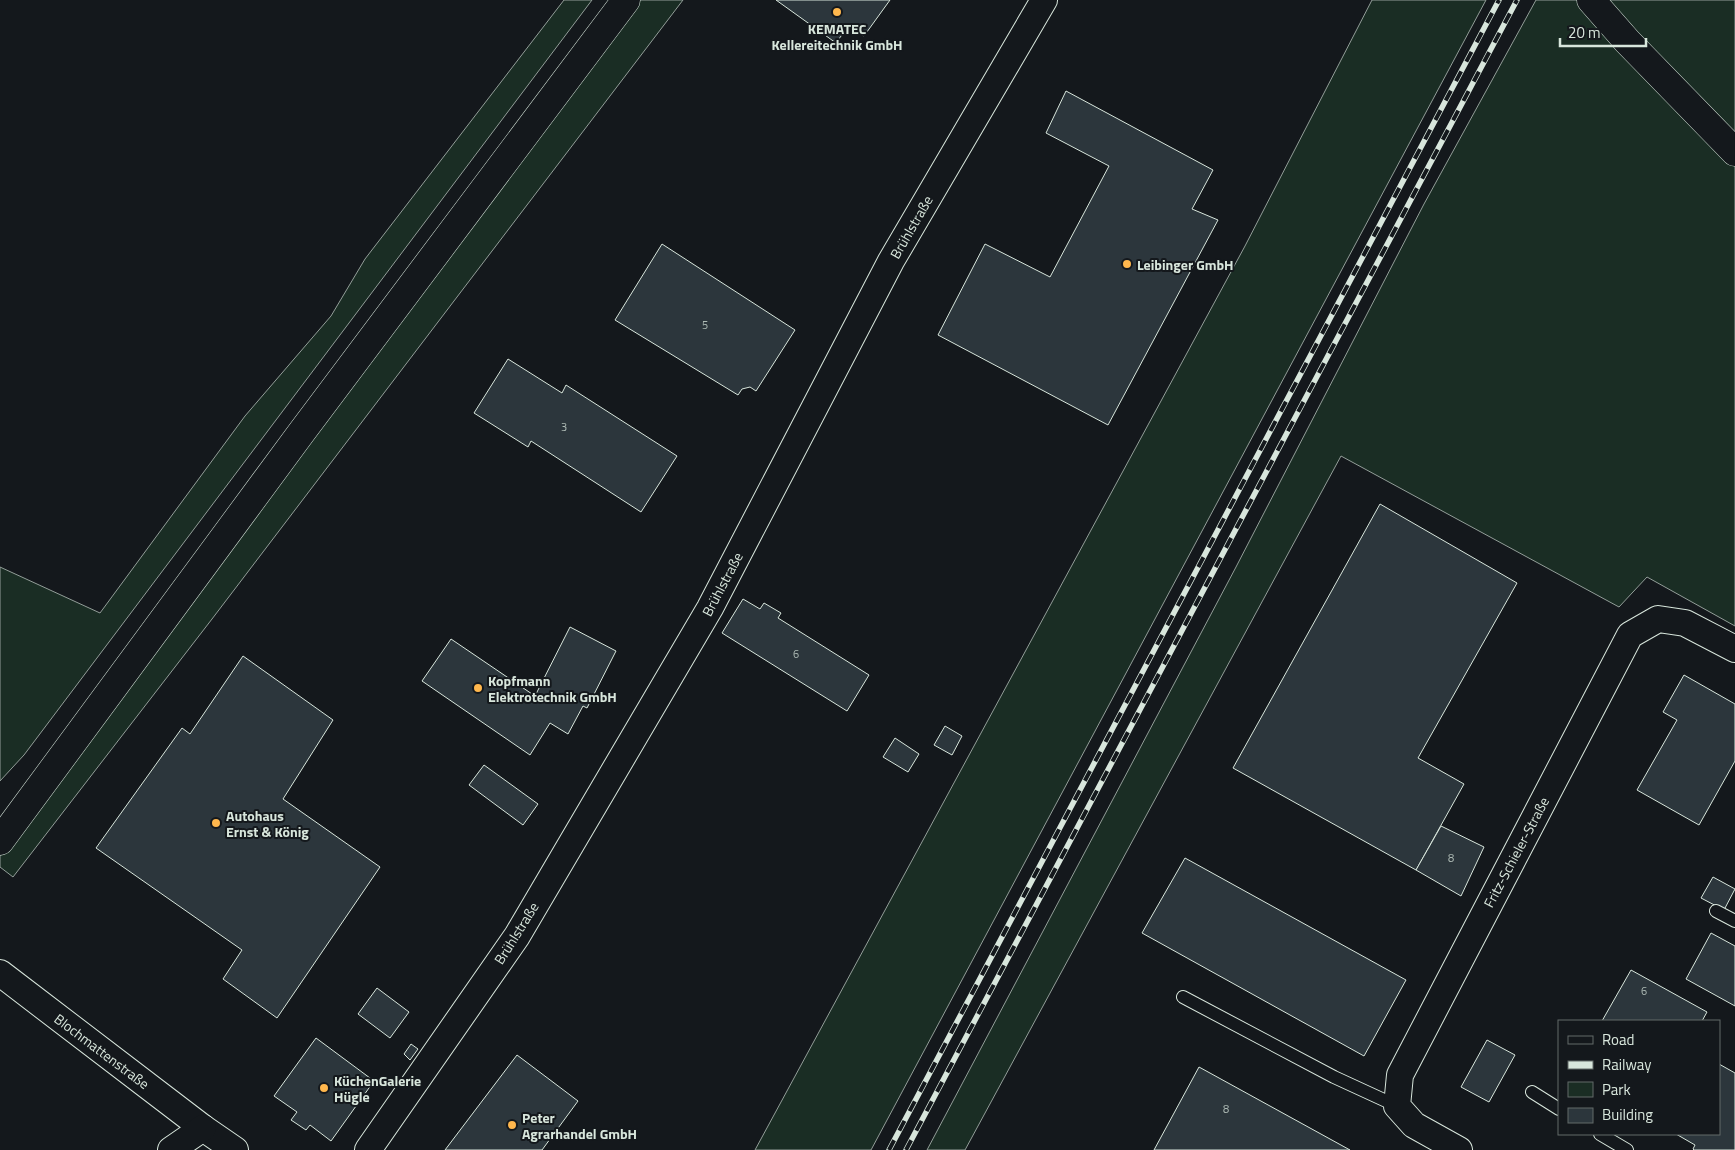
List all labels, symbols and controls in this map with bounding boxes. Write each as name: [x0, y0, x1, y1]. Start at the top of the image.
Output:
marker: KEMATEC Kellereitechnik GmbH: [831, 6, 843, 18]
scale bar: [1560, 15, 1646, 47]
place label: KEMATEC Kellereitechnik GmbH: [771, 18, 903, 55]
text: 20 m: [1568, 21, 1601, 44]
street label: Brühlstraße: [884, 191, 938, 263]
place label: Leibinger GmbH: [1137, 254, 1234, 275]
marker: Leibinger GmbH: [1121, 258, 1133, 270]
house number: 5: [702, 317, 708, 333]
house number: 3: [561, 419, 567, 435]
street label: Brühlstraße: [696, 548, 748, 620]
house number: 6: [793, 646, 799, 662]
place label: Kopfmann Elektrotechnik GmbH: [488, 670, 617, 707]
marker: Kopfmann Elektrotechnik GmbH: [472, 682, 484, 694]
street label: Fritz-Schieler-Straße: [1478, 793, 1554, 911]
place label: Autohaus Ernst & König: [226, 805, 309, 842]
marker: Autohaus Ernst & König: [210, 817, 222, 829]
house number: 8: [1448, 850, 1454, 866]
street label: Brühlstraße: [489, 898, 543, 968]
house number: 6: [1641, 983, 1647, 999]
street label: Blochmattenstraße: [50, 1008, 154, 1094]
legend: [1558, 1020, 1720, 1135]
text: Road: [1602, 1028, 1634, 1051]
text: Railway: [1602, 1053, 1652, 1076]
place label: KüchenGalerie Hügle: [334, 1070, 421, 1107]
text: Park: [1602, 1078, 1631, 1101]
marker: KüchenGalerie Hügle: [318, 1082, 330, 1094]
house number: 8: [1223, 1101, 1229, 1117]
text: Building: [1602, 1103, 1653, 1126]
place label: Peter Agrarhandel GmbH: [522, 1107, 637, 1144]
marker: Peter Agrarhandel GmbH: [506, 1119, 518, 1131]

